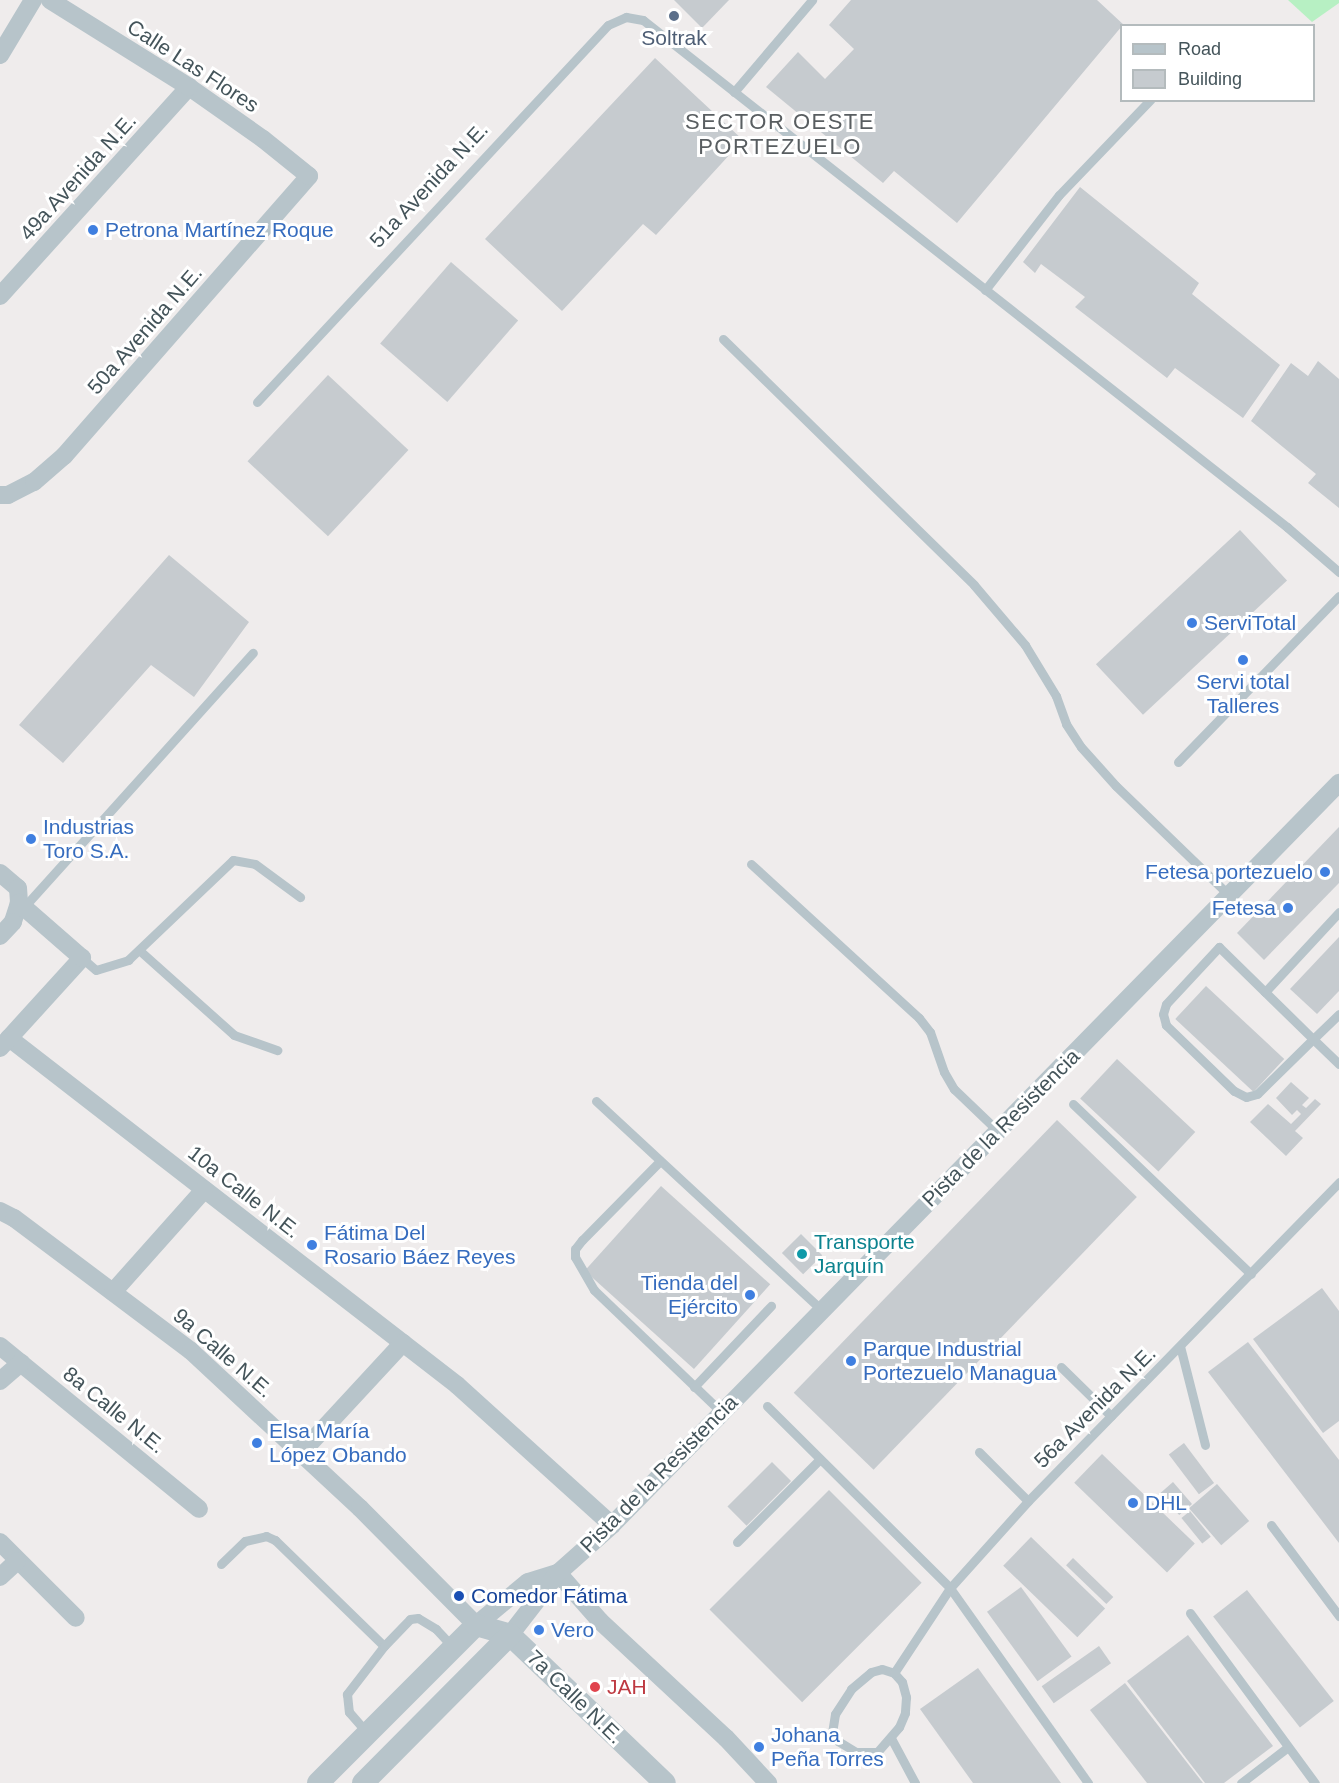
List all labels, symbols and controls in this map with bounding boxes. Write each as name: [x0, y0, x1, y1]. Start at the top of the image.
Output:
marker: Soltrak: [667, 9, 681, 23]
street label: Calle Las Flores: [123, 14, 263, 118]
legend: [1120, 24, 1315, 102]
place label: Soltrak: [641, 25, 707, 51]
text: Road: [1178, 39, 1221, 59]
text: Building: [1178, 69, 1242, 89]
street label: 49a Avenida N.E.: [14, 108, 142, 246]
district label: SECTOR OESTE PORTEZUELO: [685, 108, 875, 160]
street label: 51a Avenida N.E.: [364, 117, 494, 253]
place label: Petrona Martínez Roque: [105, 217, 334, 243]
marker: Petrona Martínez Roque: [86, 223, 100, 237]
street label: 50a Avenida N.E.: [82, 260, 208, 400]
place label: ServiTotal: [1204, 610, 1296, 636]
marker: ServiTotal: [1185, 616, 1199, 630]
marker: Servi total Talleres: [1236, 653, 1250, 667]
place label: Servi total Talleres: [1196, 669, 1290, 719]
place label: Industrias Toro S.A.: [43, 814, 134, 864]
marker: Industrias Toro S.A.: [24, 832, 38, 846]
place label: Fetesa portezuelo: [1145, 859, 1313, 885]
marker: Fetesa portezuelo: [1318, 865, 1332, 879]
place label: Fetesa: [1212, 895, 1276, 921]
marker: Fetesa: [1281, 901, 1295, 915]
street label: Pista de la Resistencia: [917, 1044, 1085, 1212]
street label: 10a Calle N.E.: [183, 1140, 305, 1244]
place label: Fátima Del Rosario Báez Reyes: [324, 1220, 515, 1270]
place label: Transporte Jarquín: [814, 1229, 915, 1279]
marker: Fátima Del Rosario Báez Reyes: [305, 1238, 319, 1252]
marker: Transporte Jarquín: [795, 1247, 809, 1261]
place label: Tienda del Ejército: [641, 1270, 738, 1320]
marker: Tienda del Ejército: [743, 1288, 757, 1302]
street label: 9a Calle N.E.: [168, 1303, 278, 1403]
place label: Parque Industrial Portezuelo Managua: [863, 1336, 1057, 1386]
street label: 56a Avenida N.E.: [1028, 1340, 1162, 1474]
marker: Parque Industrial Portezuelo Managua: [844, 1354, 858, 1368]
street label: 8a Calle N.E.: [58, 1361, 170, 1459]
street label: Pista de la Resistencia: [575, 1390, 743, 1558]
place label: Elsa María López Obando: [269, 1418, 407, 1468]
marker: Elsa María López Obando: [250, 1436, 264, 1450]
place label: DHL: [1145, 1490, 1187, 1516]
marker: DHL: [1126, 1496, 1140, 1510]
place label: Comedor Fátima: [471, 1583, 627, 1609]
marker: Comedor Fátima: [452, 1589, 466, 1603]
place label: Vero: [551, 1617, 594, 1643]
marker: Vero: [532, 1623, 546, 1637]
street label: 7a Calle N.E.: [522, 1645, 628, 1749]
place label: JAH: [607, 1674, 647, 1700]
marker: JAH: [588, 1680, 602, 1694]
place label: Johana Peña Torres: [771, 1722, 884, 1772]
marker: Johana Peña Torres: [752, 1740, 766, 1754]

